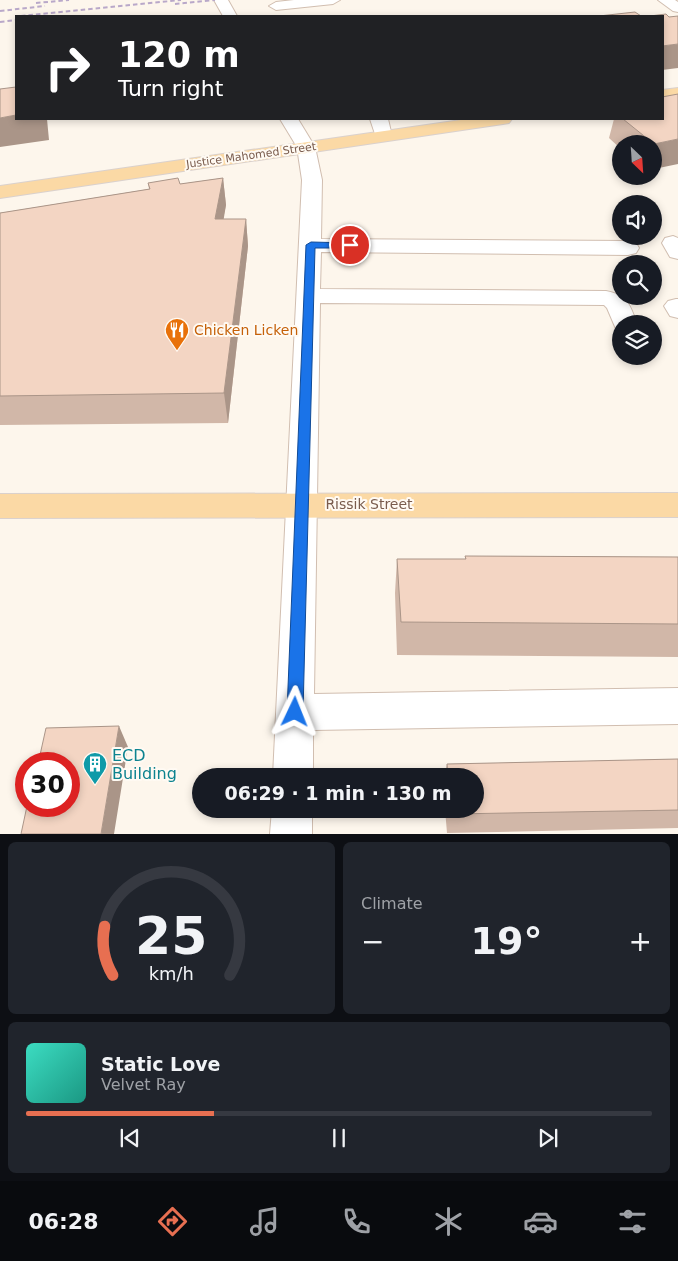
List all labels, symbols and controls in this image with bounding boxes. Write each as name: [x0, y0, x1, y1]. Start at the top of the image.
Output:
icon: right: [35, 35, 100, 100]
text: 120 m: [118, 35, 240, 75]
text: Turn right: [118, 76, 223, 101]
north arrow: [612, 135, 662, 185]
map controls: [612, 135, 662, 365]
street label: Justice Mahomed Street: [184, 140, 317, 171]
button: sound: [612, 195, 662, 245]
pin: [329, 224, 371, 266]
icon: arrive: [336, 231, 364, 259]
button: search: [612, 255, 662, 305]
button: layers: [612, 315, 662, 365]
restaurant icon: Chicken Licken: [164, 317, 190, 351]
place label: Chicken Licken: [194, 322, 298, 338]
street label: Rissik Street: [325, 496, 413, 512]
position arrow: [268, 685, 320, 737]
place label: ECD Building: [112, 746, 177, 783]
building icon: ECD Building: [82, 751, 108, 785]
speed limit sign: 30: [15, 752, 80, 817]
text: 06:29 · 1 min · 130 m: [224, 782, 452, 804]
text: Climate: [361, 894, 423, 913]
text: 25: [135, 906, 208, 966]
text: 19°: [471, 919, 542, 963]
text: −: [361, 925, 384, 958]
text: +: [629, 925, 652, 958]
text: km/h: [149, 963, 194, 984]
text: Static Love: [101, 1053, 221, 1075]
text: Velvet Ray: [101, 1075, 186, 1094]
icon: previous: [116, 1124, 144, 1152]
icon: pause: [325, 1124, 353, 1152]
icon: next: [534, 1124, 562, 1152]
icon: directions: [155, 1204, 190, 1239]
icon: music: [247, 1204, 282, 1239]
icon: phone: [339, 1204, 374, 1239]
icon: climate: [431, 1204, 466, 1239]
icon: car: [523, 1204, 558, 1239]
icon: filters: [615, 1204, 650, 1239]
text: 06:28: [28, 1209, 98, 1234]

